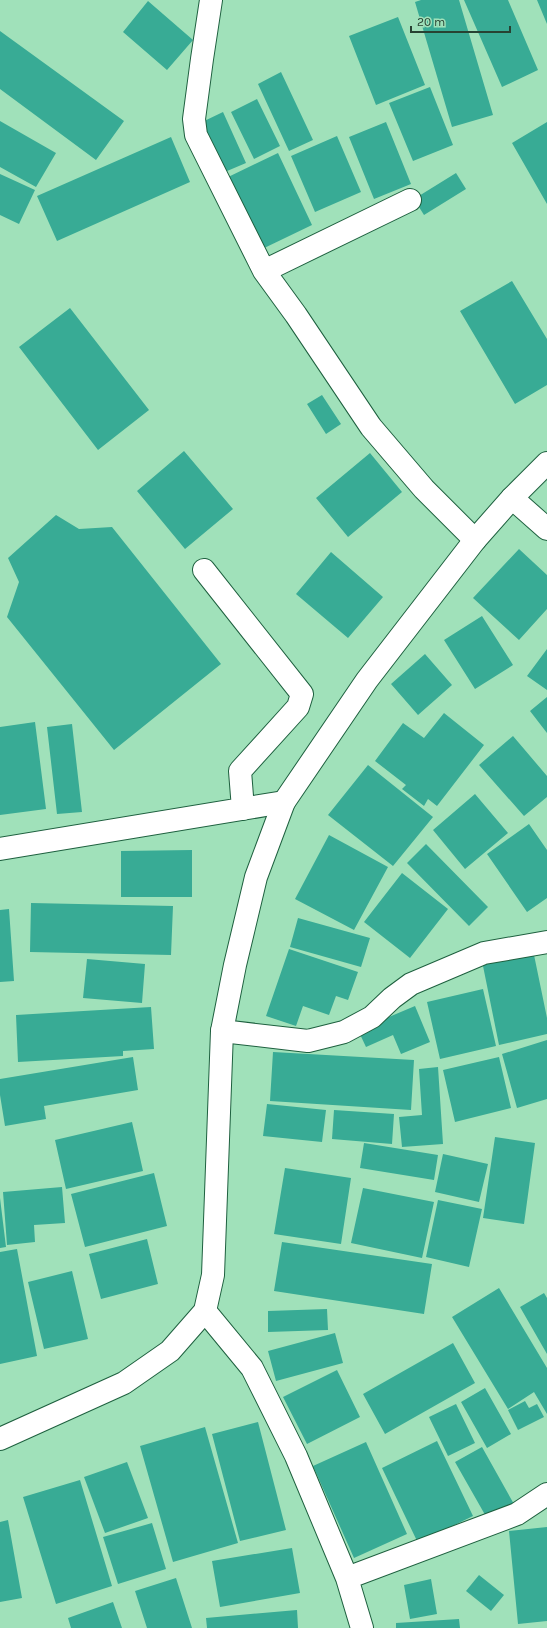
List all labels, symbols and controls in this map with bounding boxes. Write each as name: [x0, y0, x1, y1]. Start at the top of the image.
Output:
scale bar: [411, 8, 510, 34]
text: 20 m: [417, 15, 445, 29]

